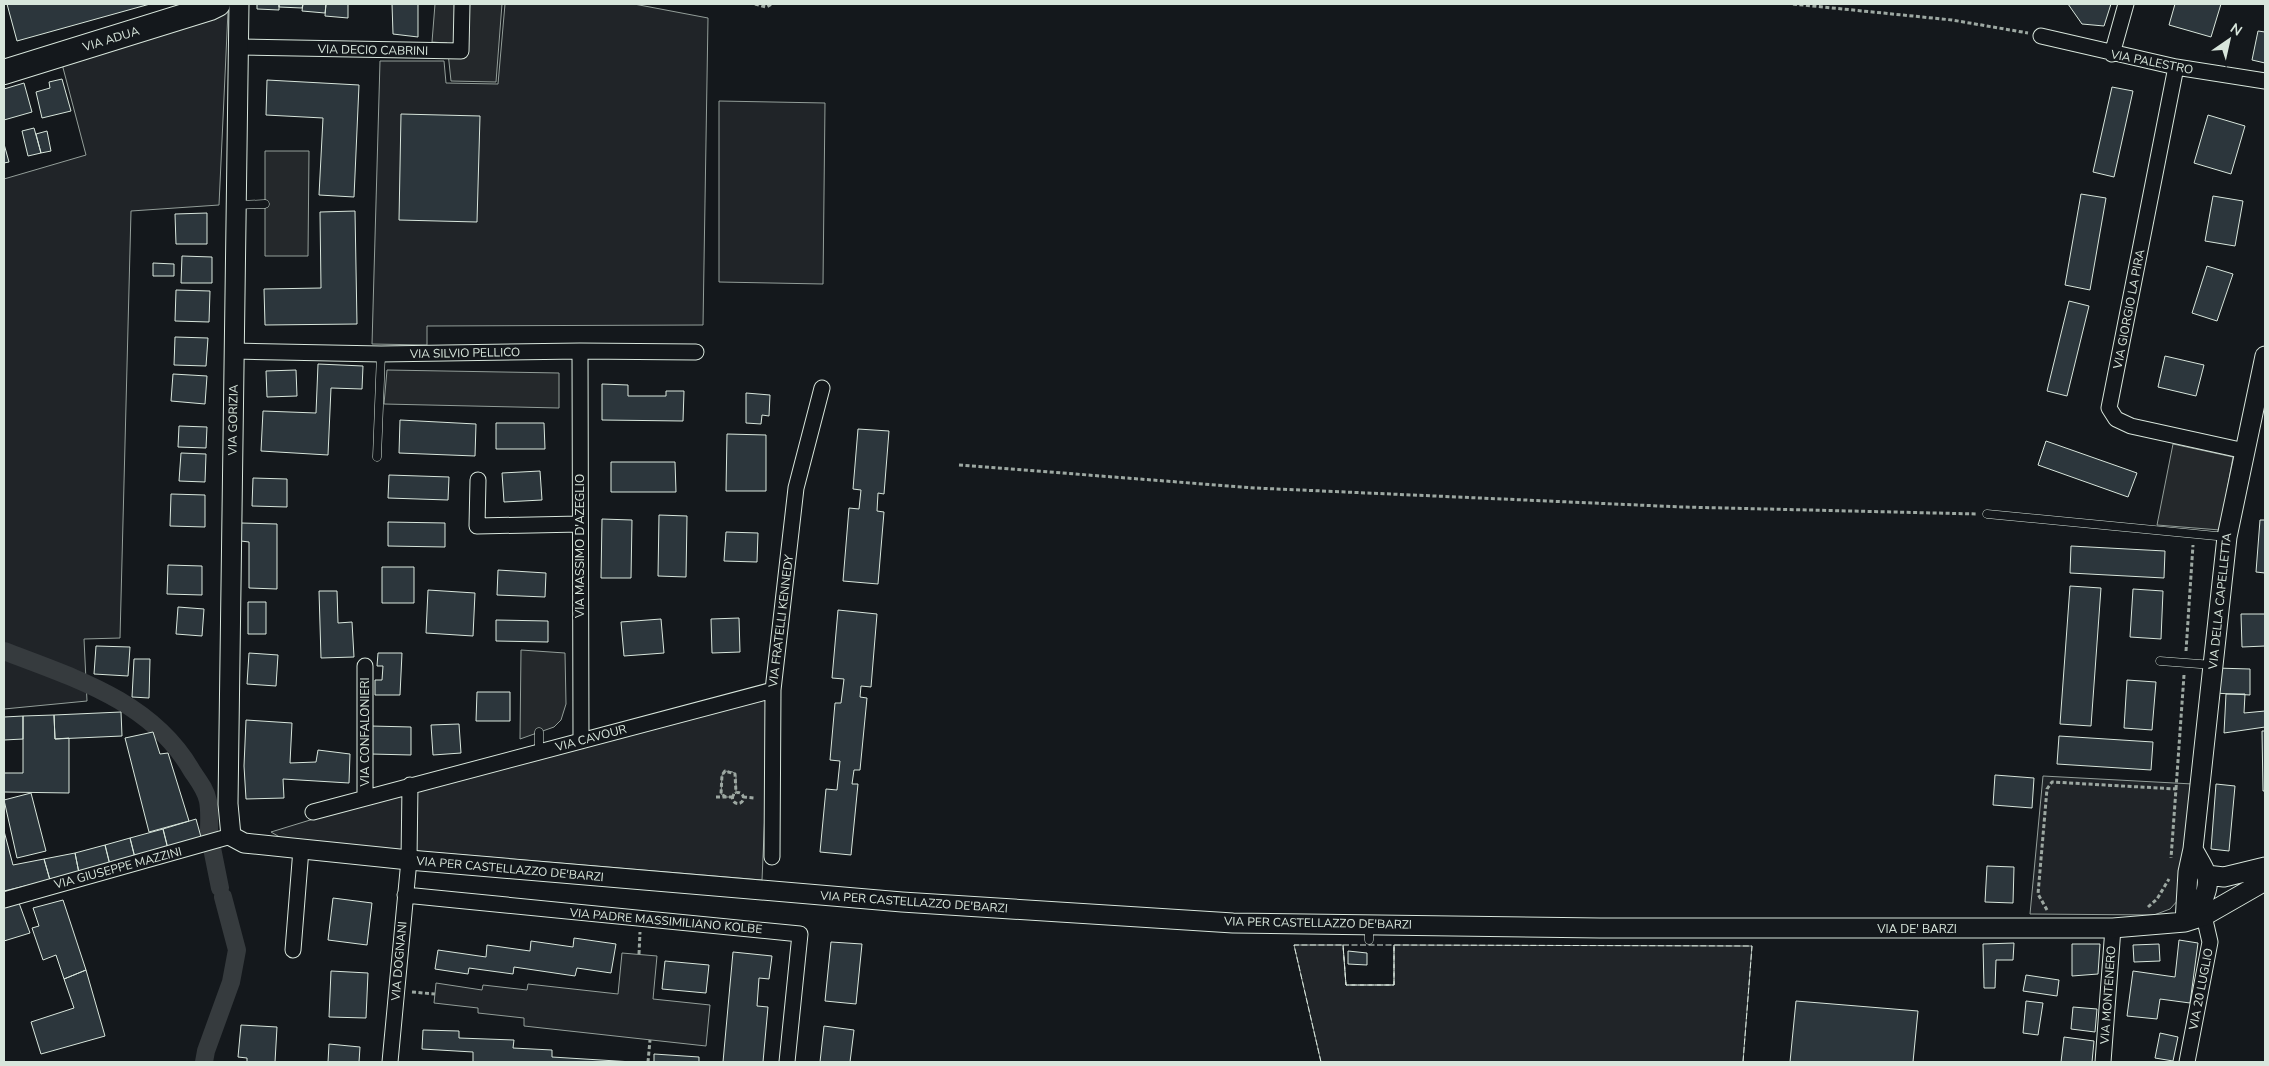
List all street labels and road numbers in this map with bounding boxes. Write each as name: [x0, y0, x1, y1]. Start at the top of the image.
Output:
street label: VIA ADUA: [80, 23, 141, 55]
street label: VIA DECIO CABRINI: [317, 41, 428, 59]
street label: VIA PALESTRO: [2108, 46, 2195, 78]
street label: VIA GIORGIO LA PIRA: [2109, 248, 2149, 371]
street label: VIA SILVIO PELLICO: [409, 344, 520, 362]
street label: VIA GORIZIA: [224, 384, 242, 457]
street label: VIA MASSIMO D'AZEGLIO: [572, 474, 588, 619]
street label: VIA DELLA CAPELLETTA: [2205, 532, 2235, 671]
street label: VIA FRATELLI KENNEDY: [765, 553, 797, 689]
street label: VIA CONFALONIERI: [357, 677, 373, 788]
street label: VIA CAVOUR: [553, 721, 628, 755]
street label: VIA GIUSEPPE MAZZINI: [52, 843, 184, 893]
street label: VIA PER CASTELLAZZO DE'BARZI: [415, 853, 604, 885]
street label: VIA PER CASTELLAZZO DE'BARZI: [819, 887, 1008, 917]
street label: VIA PADRE MASSIMILIANO KOLBE: [568, 905, 763, 937]
street label: VIA PER CASTELLAZZO DE'BARZI: [1223, 913, 1412, 933]
street label: VIA DOGNANI: [387, 921, 410, 1002]
street label: VIA DE' BARZI: [1876, 921, 1957, 937]
street label: VIA MONTENERO: [2097, 945, 2119, 1046]
street label: VIA 20 LUGLIO: [2185, 947, 2217, 1032]

